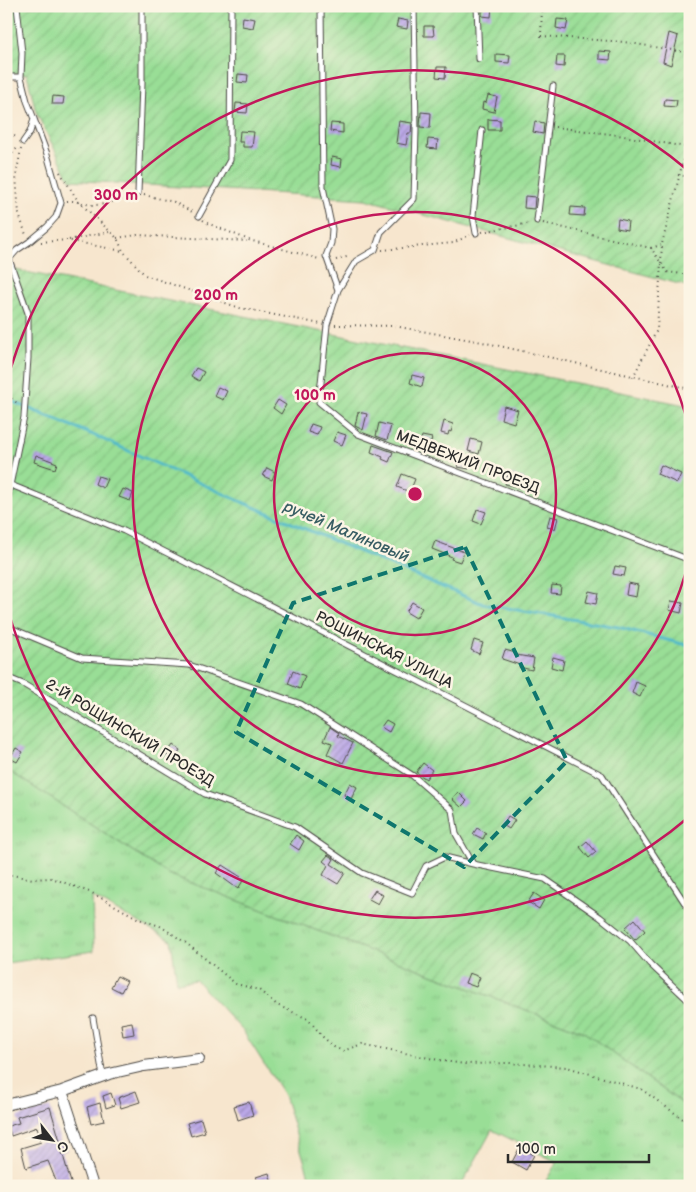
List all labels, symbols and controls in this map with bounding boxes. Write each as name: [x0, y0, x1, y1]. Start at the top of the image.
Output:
text: 300 m: [94, 186, 138, 205]
text: 200 m: [194, 286, 238, 305]
text: 100 m: [294, 386, 336, 405]
street label: МЕДВЕЖИЙ ПРОЕЗД: [394, 426, 543, 498]
centre of rings: [406, 485, 424, 503]
water label: ручей Малиновый: [280, 497, 412, 567]
street label: РОЩИНСКАЯ УЛИЦА: [312, 607, 457, 693]
street label: 2-Й РОЩИНСКИЙ ПРОЕЗД: [42, 675, 218, 791]
north arrow: [28, 1114, 78, 1164]
scale bar: [508, 1132, 650, 1164]
text: С: [53, 1138, 73, 1155]
text: 100 m: [516, 1140, 556, 1159]

